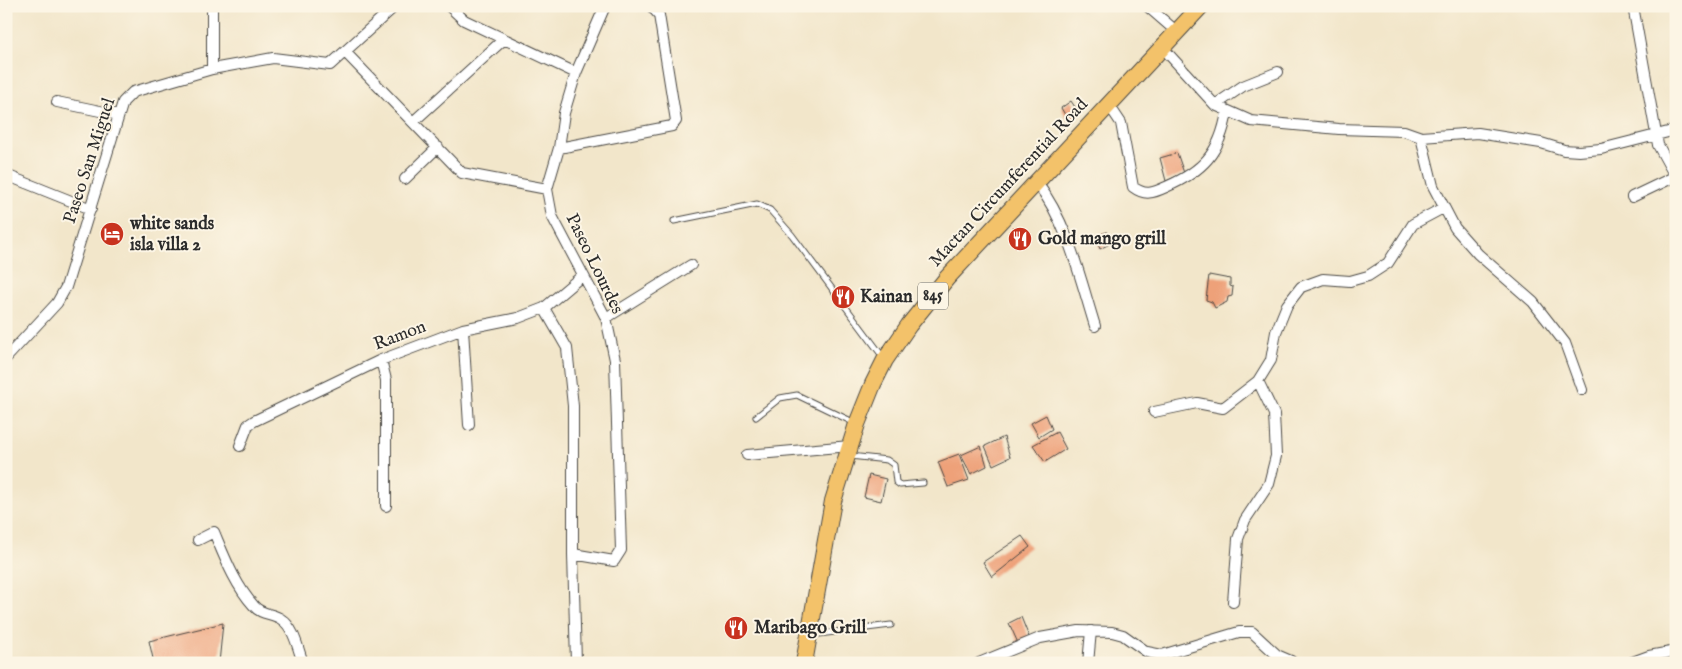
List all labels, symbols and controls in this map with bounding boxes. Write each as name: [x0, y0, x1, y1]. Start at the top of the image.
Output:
street label: Mactan Circumferential Road: [925, 93, 1094, 272]
street label: Paseo San Miguel: [59, 95, 121, 227]
street label: Paseo Lourdes: [560, 210, 628, 318]
place label: white sands isla villa 2: [129, 213, 215, 257]
hotel icon: white sands isla villa 2: [99, 221, 125, 247]
restaurant icon: Gold mango grill: [1007, 226, 1033, 252]
place label: Gold mango grill: [1038, 228, 1167, 251]
road number: 845: [918, 282, 948, 310]
restaurant icon: Kainan: [830, 284, 856, 310]
place label: Kainan: [860, 286, 913, 309]
street label: Ramon: [370, 315, 430, 356]
restaurant icon: Maribago Grill: [723, 615, 749, 641]
place label: Maribago Grill: [754, 617, 867, 640]

